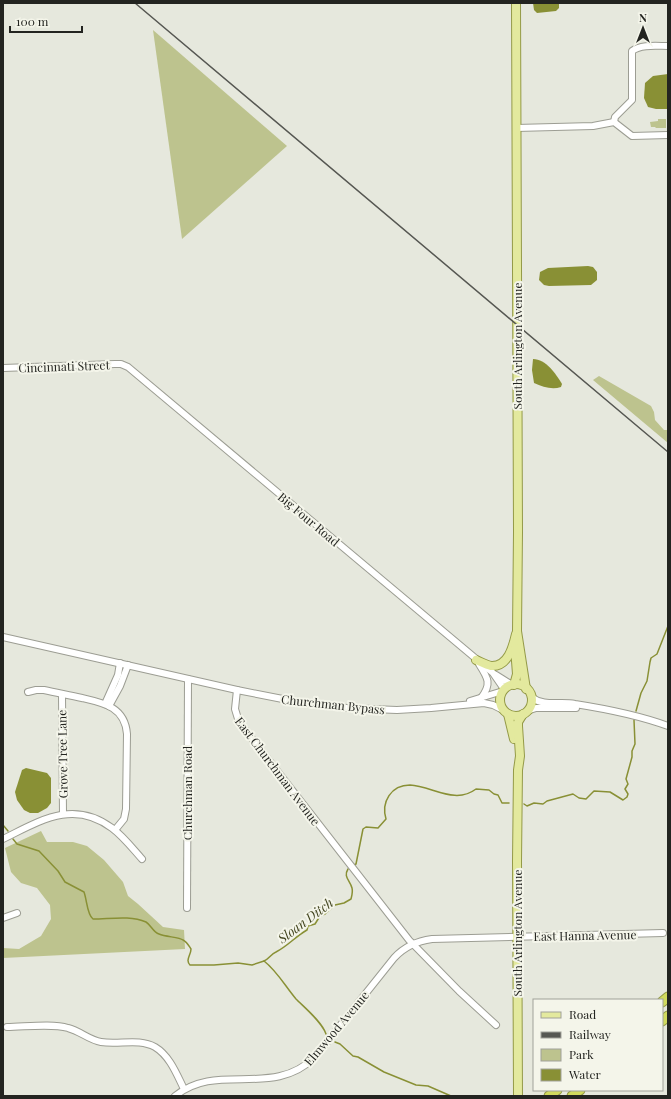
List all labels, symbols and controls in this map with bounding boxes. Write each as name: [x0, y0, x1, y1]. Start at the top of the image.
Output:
scale bar: [10, 8, 82, 34]
north arrow: [623, 8, 663, 48]
text: N: [639, 10, 647, 25]
text: 100 m: [16, 13, 49, 29]
street label: South Arlington Avenue: [509, 282, 525, 410]
street label: Cincinnati Street: [18, 356, 111, 376]
street label: Big Four Road: [275, 489, 343, 549]
street label: Churchman Bypass: [280, 691, 386, 717]
street label: Grove Tree Lane: [53, 710, 71, 798]
street label: East Churchman Avenue: [232, 714, 324, 828]
street label: Churchman Road: [179, 746, 195, 840]
street label: South Arlington Avenue: [509, 869, 525, 997]
water label: Sloan Ditch: [273, 894, 336, 947]
street label: East Hanna Avenue: [533, 926, 637, 944]
street label: Elmwood Avenue: [300, 987, 372, 1069]
legend: [533, 999, 663, 1091]
text: Road: [569, 1006, 596, 1022]
text: Railway: [569, 1026, 611, 1042]
text: Park: [569, 1046, 594, 1062]
text: Water: [568, 1066, 602, 1082]

